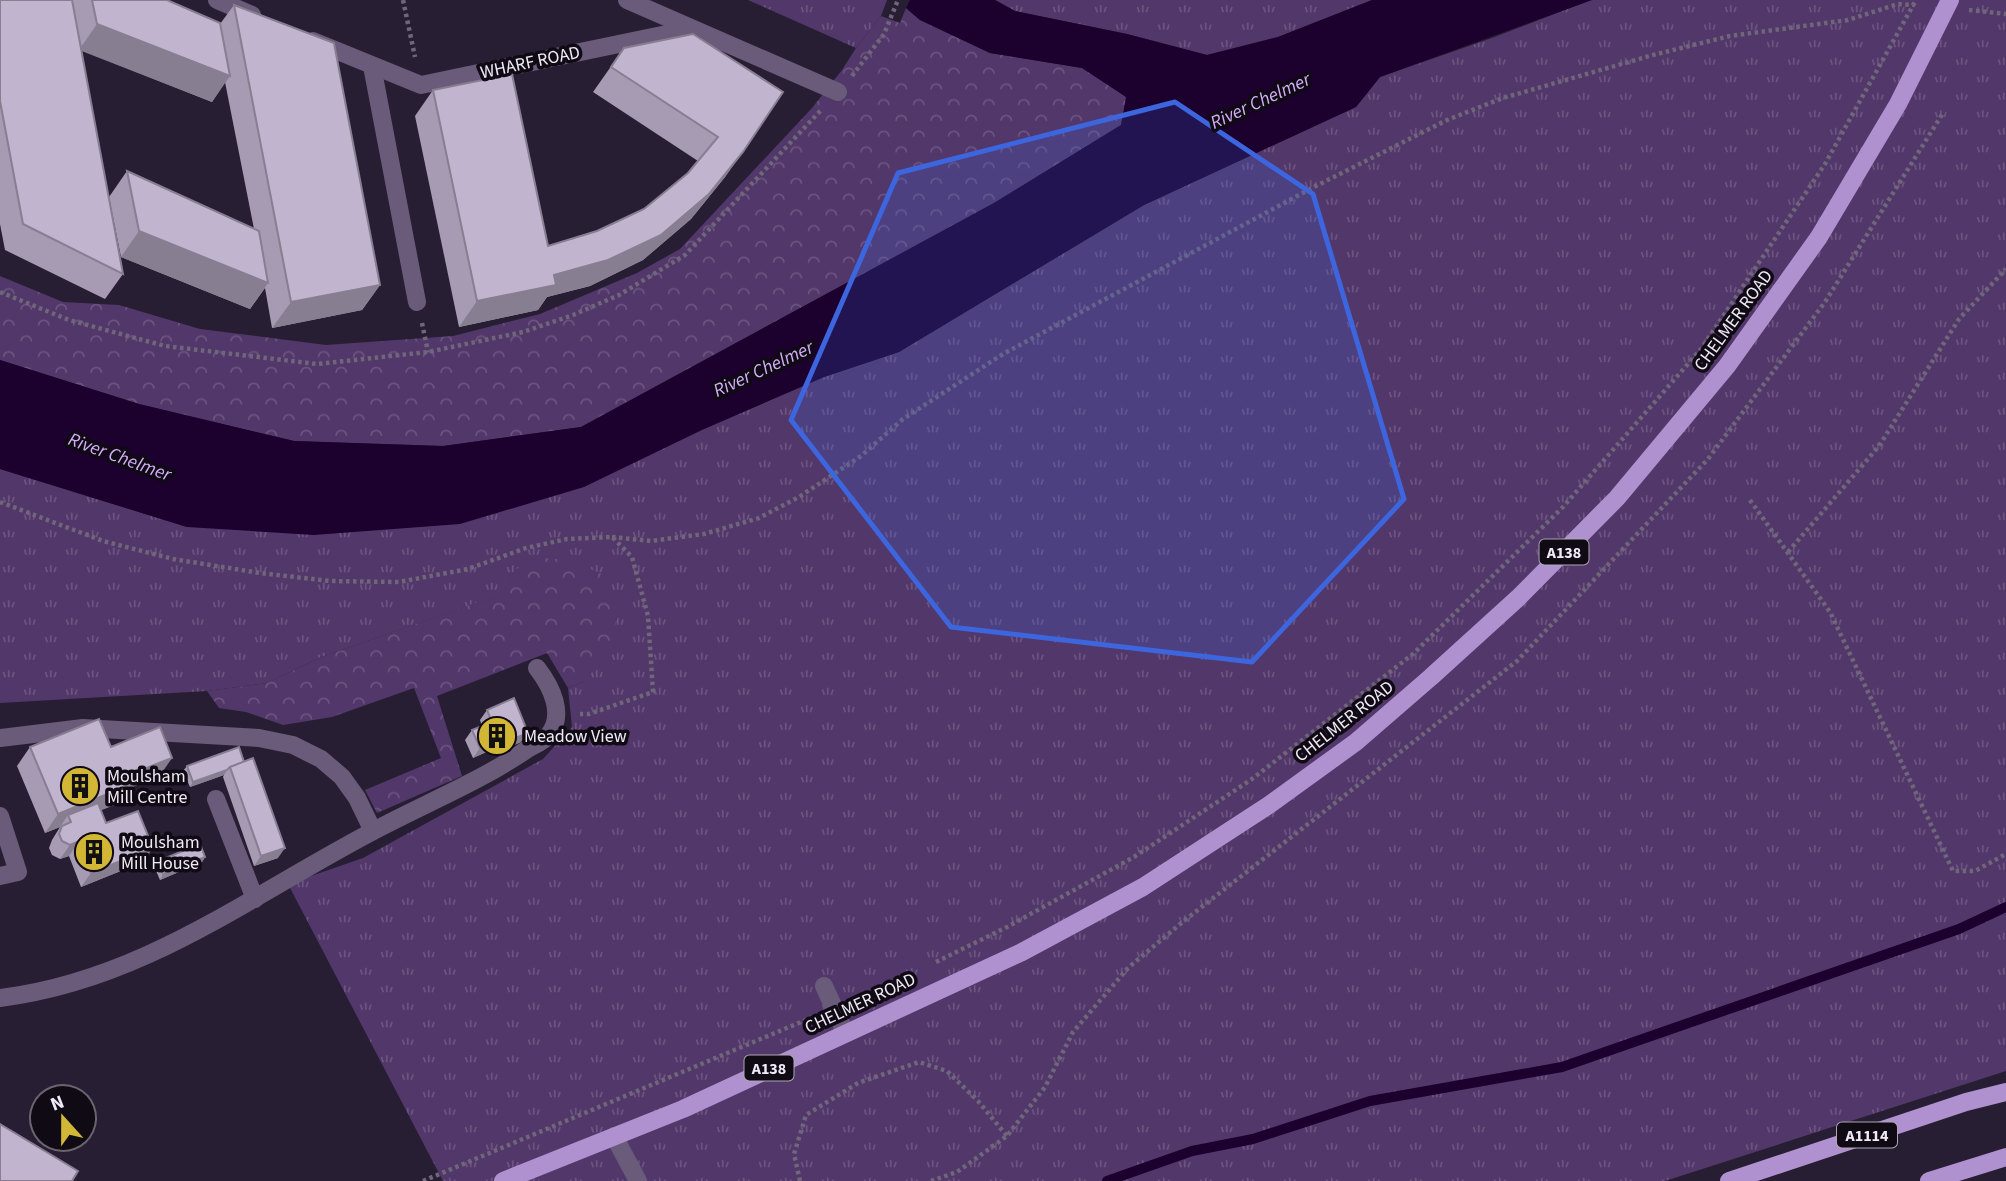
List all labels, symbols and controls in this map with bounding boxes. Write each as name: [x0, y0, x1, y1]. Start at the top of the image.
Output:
street label: WHARF ROAD: [478, 40, 582, 85]
water label: River Chelmer: [1206, 66, 1317, 136]
street label: CHELMER ROAD: [1688, 265, 1779, 376]
water label: River Chelmer: [709, 334, 820, 404]
water label: River Chelmer: [64, 426, 176, 489]
road number: A138: [1540, 540, 1588, 565]
street label: CHELMER ROAD: [1290, 675, 1399, 768]
building icon: Meadow View: [476, 715, 518, 757]
place label: Meadow View: [524, 724, 627, 749]
place label: Moulsham Mill Centre: [107, 764, 187, 810]
building icon: Moulsham Mill Centre: [59, 765, 101, 807]
place label: Moulsham Mill House: [121, 830, 200, 876]
building icon: Moulsham Mill House: [73, 831, 115, 873]
street label: CHELMER ROAD: [801, 967, 920, 1040]
road number: A138: [744, 1056, 794, 1080]
north arrow: [28, 1083, 98, 1153]
text: N: [47, 1089, 68, 1118]
road number: A1114: [1837, 1122, 1897, 1148]

